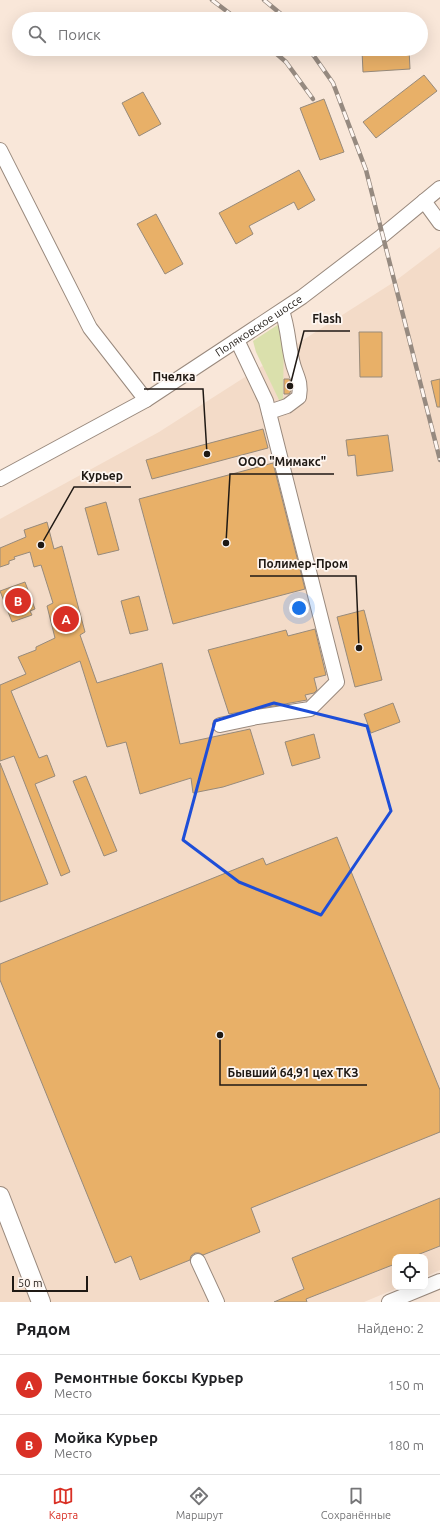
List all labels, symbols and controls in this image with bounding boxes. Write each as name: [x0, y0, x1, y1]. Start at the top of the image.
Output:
search box: [12, 12, 428, 56]
icon: search: [26, 23, 48, 45]
text: Поиск: [58, 26, 101, 43]
street label: Поляковское шоссе: [213, 293, 304, 359]
callout: Flash: [304, 307, 350, 331]
text: Flash: [312, 312, 342, 325]
callout: Пчелка: [144, 365, 203, 389]
text: Пчелка: [153, 370, 195, 383]
callout: ООО "Мимакс": [230, 450, 334, 474]
text: ООО "Мимакс": [238, 455, 326, 468]
callout: Курьер: [74, 463, 131, 487]
text: Курьер: [81, 469, 123, 482]
callout: Полимер-Пром: [250, 552, 356, 576]
text: Полимер-Пром: [258, 557, 348, 570]
pin: B: [5, 586, 31, 616]
your location: [289, 598, 309, 618]
pin: A: [53, 604, 79, 634]
callout: Бывший 64,91 цех ТКЗ: [220, 1061, 367, 1085]
text: Бывший 64,91 цех ТКЗ: [228, 1066, 358, 1079]
map controls: [392, 1254, 428, 1290]
button: locate: [392, 1254, 428, 1290]
scale bar: [12, 1274, 88, 1293]
text: 50 m: [18, 1277, 42, 1289]
text: Рядом: [16, 1319, 71, 1338]
text: Найдено: 2: [357, 1321, 424, 1335]
text: Ремонтные боксы Курьер: [54, 1369, 243, 1386]
text: A: [24, 1378, 34, 1392]
text: 150 m: [388, 1378, 424, 1392]
text: Место: [54, 1386, 92, 1400]
text: Мойка Курьер: [54, 1429, 158, 1446]
text: B: [25, 1438, 33, 1452]
text: 180 m: [388, 1438, 424, 1452]
text: Место: [54, 1446, 92, 1460]
tab: Карта: [49, 1485, 78, 1521]
tab: Маршрут: [176, 1485, 223, 1521]
tab: Сохранённые: [321, 1485, 391, 1521]

